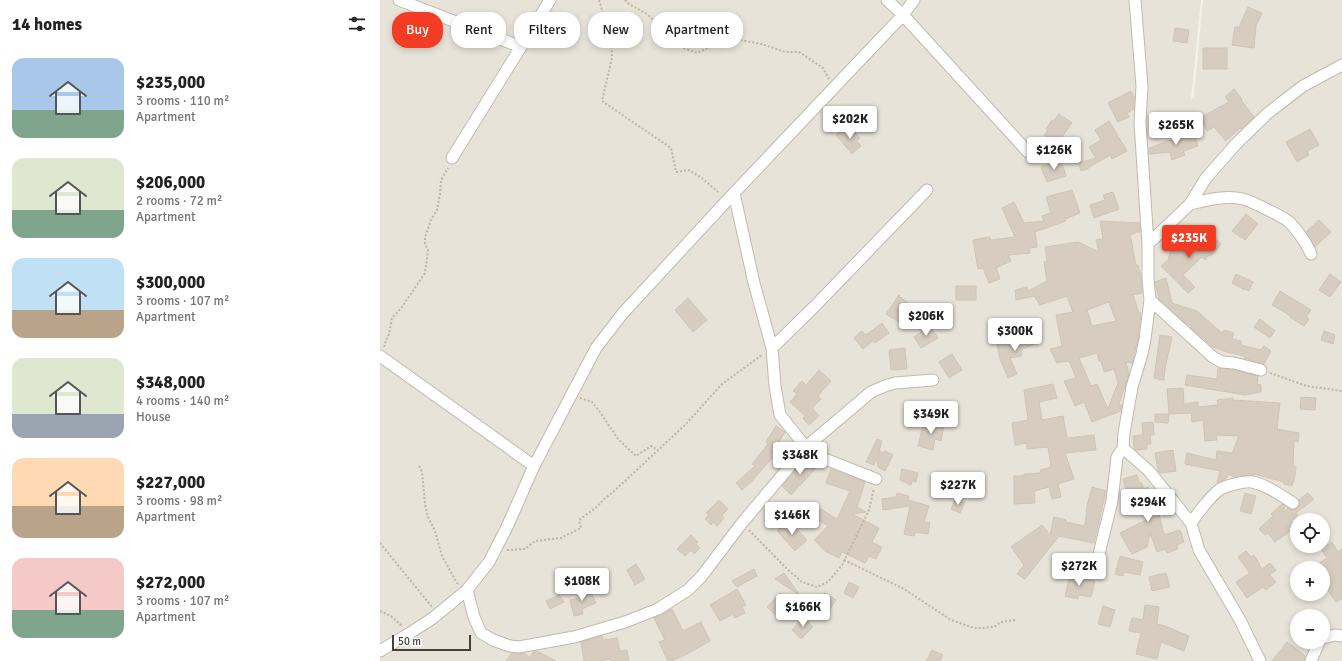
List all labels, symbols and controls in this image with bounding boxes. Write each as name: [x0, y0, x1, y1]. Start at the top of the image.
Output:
chip: Buy: [392, 12, 443, 48]
chip: Rent: [451, 12, 506, 48]
chip: Filters: [514, 12, 580, 48]
chip: New: [588, 12, 643, 48]
chip: Apartment: [651, 12, 743, 48]
icon: filters: [346, 13, 368, 35]
text: 14 homes: [12, 14, 82, 35]
text: $235,000: [136, 72, 205, 93]
icon: home: [44, 74, 92, 122]
text: 3 rooms · 110 m²: [136, 93, 229, 109]
pin: $202K: [822, 106, 878, 140]
text: Apartment: [136, 109, 196, 125]
text: $202K: [832, 111, 868, 127]
pin: $265K: [1148, 112, 1204, 146]
text: $265K: [1158, 117, 1194, 133]
pin: $126K: [1026, 137, 1082, 171]
text: $126K: [1036, 142, 1072, 158]
text: $206,000: [136, 172, 205, 193]
icon: home: [44, 174, 92, 222]
text: 2 rooms · 72 m²: [136, 193, 222, 209]
text: Apartment: [136, 209, 196, 225]
pin: $235K: [1161, 225, 1217, 259]
text: $235K: [1171, 230, 1207, 246]
text: $300,000: [136, 272, 205, 293]
icon: home: [44, 274, 92, 322]
text: 3 rooms · 107 m²: [136, 293, 229, 309]
pin: $206K: [898, 303, 954, 337]
text: $206K: [908, 308, 944, 324]
text: Apartment: [136, 309, 196, 325]
pin: $300K: [987, 318, 1043, 352]
text: $300K: [997, 323, 1033, 339]
text: $348,000: [136, 372, 205, 393]
icon: home: [44, 374, 92, 422]
text: 4 rooms · 140 m²: [136, 393, 229, 409]
pin: $349K: [903, 401, 959, 435]
text: $349K: [913, 406, 949, 422]
text: House: [136, 409, 171, 425]
pin: $348K: [772, 442, 828, 476]
text: $348K: [782, 447, 818, 463]
text: $227,000: [136, 472, 205, 493]
pin: $227K: [930, 472, 986, 506]
icon: home: [44, 474, 92, 522]
text: $227K: [940, 477, 976, 493]
pin: $294K: [1120, 489, 1176, 523]
text: 3 rooms · 98 m²: [136, 493, 222, 509]
text: $294K: [1130, 494, 1166, 510]
pin: $146K: [764, 502, 820, 536]
text: $146K: [774, 507, 810, 523]
text: Apartment: [136, 509, 196, 525]
map controls: [1290, 513, 1330, 649]
button: locate: [1290, 513, 1330, 553]
pin: $272K: [1051, 553, 1107, 587]
text: $272K: [1061, 558, 1097, 574]
button: +: [1290, 561, 1330, 601]
pin: $108K: [554, 568, 610, 602]
text: $272,000: [136, 572, 205, 593]
text: $108K: [564, 573, 600, 589]
icon: home: [44, 574, 92, 622]
text: 3 rooms · 107 m²: [136, 593, 229, 609]
pin: $166K: [775, 594, 831, 628]
text: $166K: [785, 599, 821, 615]
text: Apartment: [136, 609, 196, 625]
button: −: [1290, 609, 1330, 649]
scale bar: [392, 633, 471, 652]
text: 50 m: [398, 635, 421, 648]

